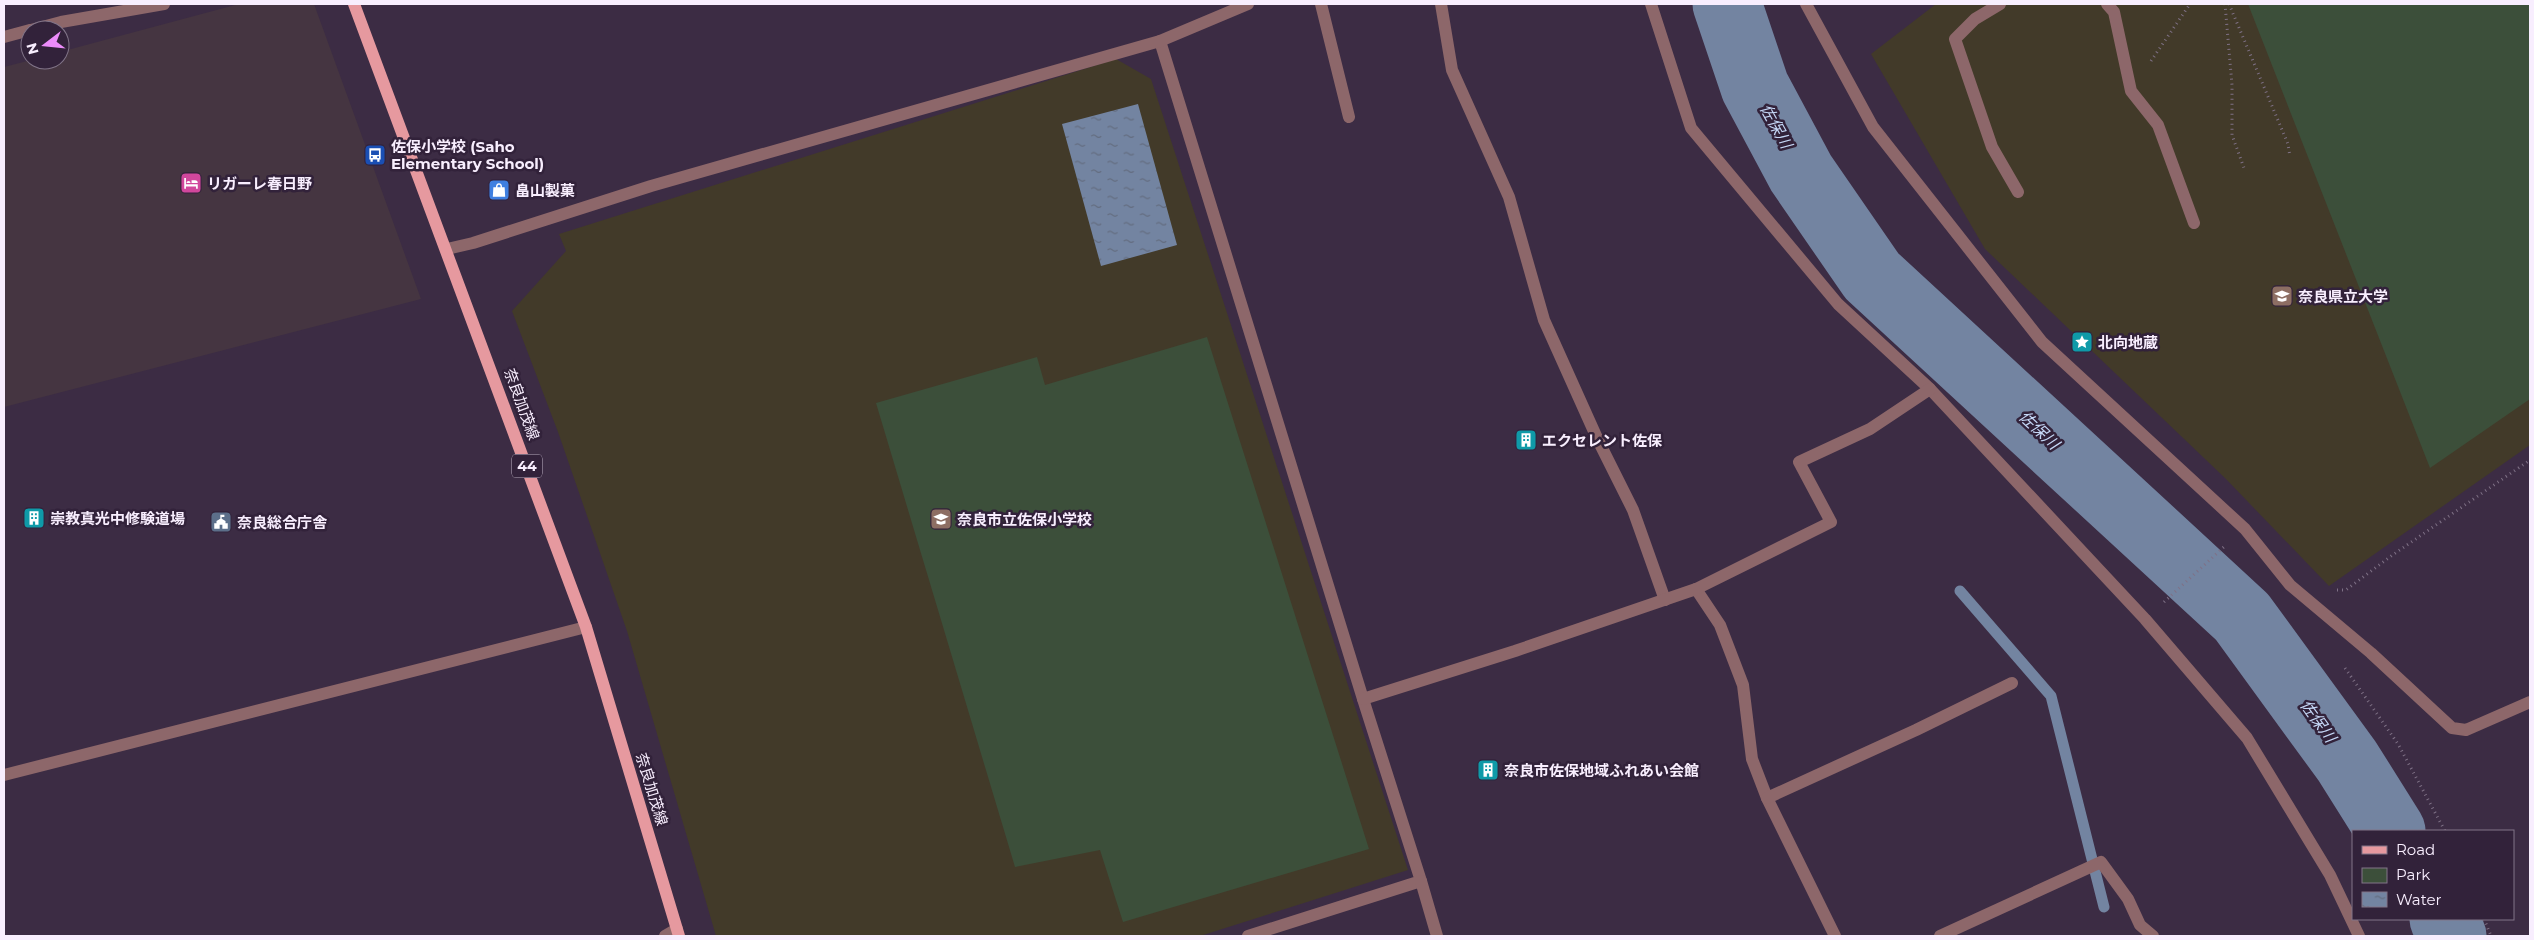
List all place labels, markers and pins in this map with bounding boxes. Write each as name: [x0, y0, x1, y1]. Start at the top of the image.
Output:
place label: 佐保小学校 (Saho Elementary School): [391, 137, 544, 173]
bus stop icon: 佐保小学校 (Saho Elementary School): [363, 143, 387, 167]
hotel icon: リガーレ春日野: [179, 171, 203, 195]
place label: リガーレ春日野: [207, 174, 312, 193]
shop icon: 畠山製菓: [487, 178, 511, 202]
place label: 畠山製菓: [515, 181, 575, 200]
school or university icon: 奈良県立大学: [2270, 284, 2294, 308]
place label: 奈良県立大学: [2298, 287, 2388, 306]
place icon: 北向地蔵: [2070, 330, 2094, 354]
place label: 北向地蔵: [2098, 333, 2158, 352]
building icon: エクセレント佐保: [1514, 428, 1538, 452]
place label: エクセレント佐保: [1542, 431, 1663, 450]
building icon: 崇教真光中修験道場: [22, 506, 46, 530]
school or university icon: 奈良市立佐保小学校: [929, 507, 953, 531]
place label: 崇教真光中修験道場: [50, 509, 185, 528]
public building icon: 奈良総合庁舎: [209, 510, 233, 534]
place label: 奈良市立佐保小学校: [957, 510, 1092, 529]
place label: 奈良総合庁舎: [237, 513, 328, 532]
building icon: 奈良市佐保地域ふれあい会館: [1476, 758, 1500, 782]
place label: 奈良市佐保地域ふれあい会館: [1504, 761, 1699, 780]

